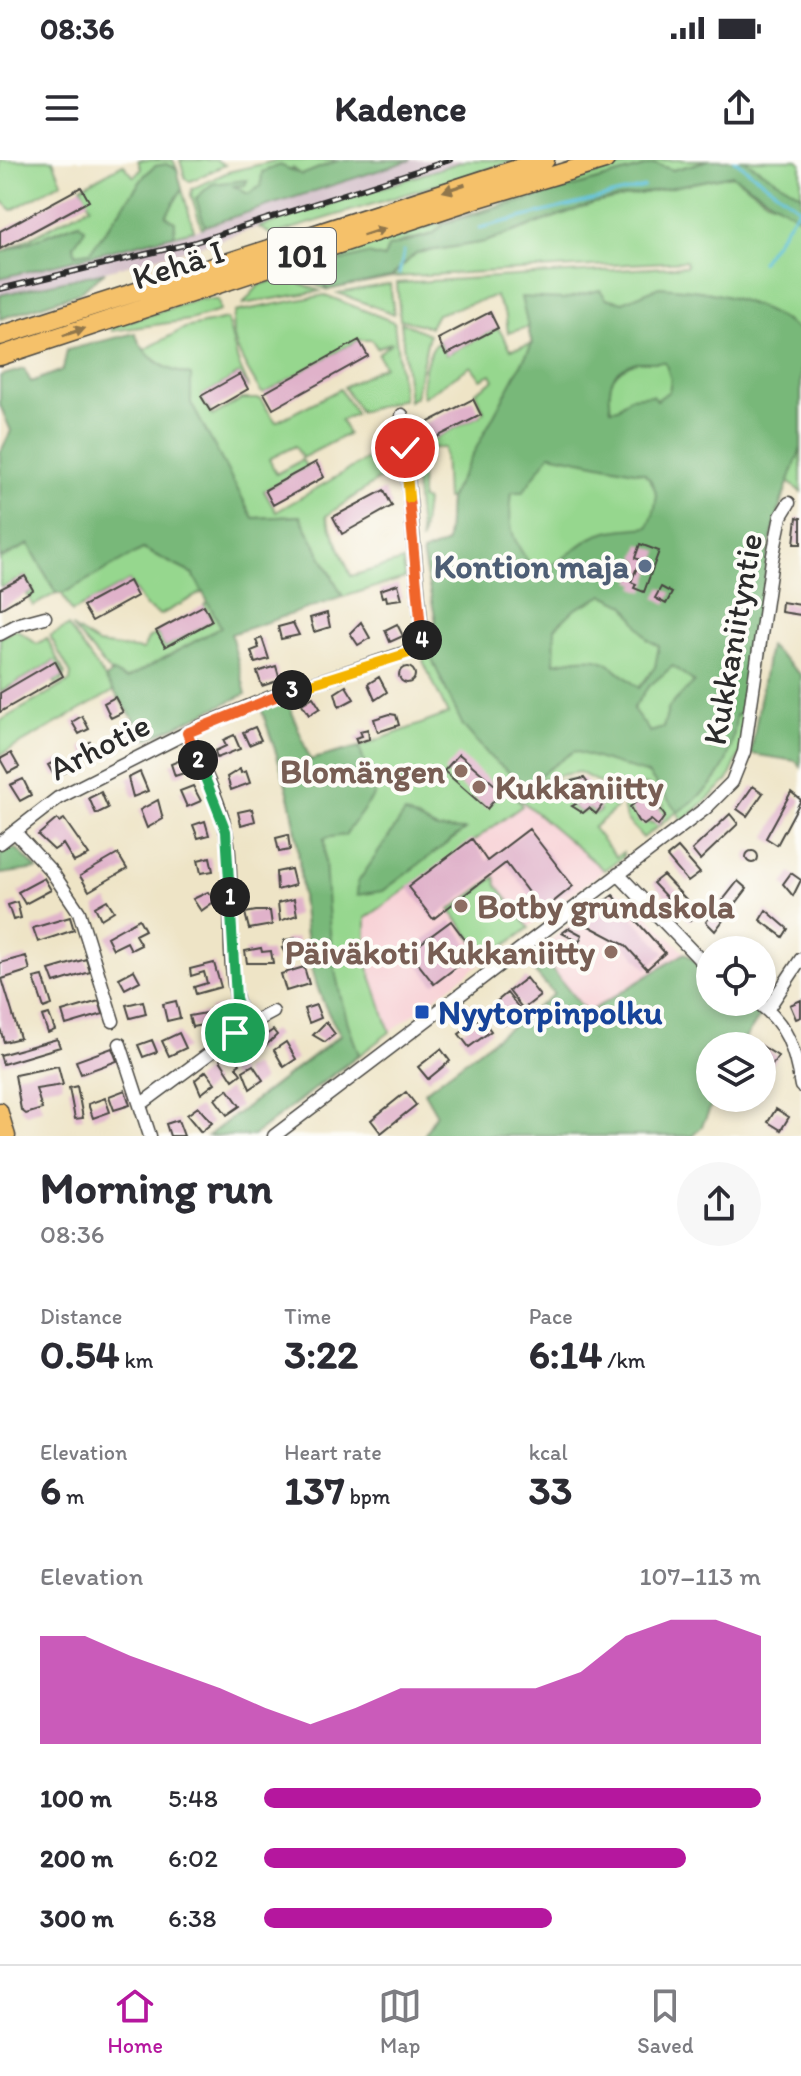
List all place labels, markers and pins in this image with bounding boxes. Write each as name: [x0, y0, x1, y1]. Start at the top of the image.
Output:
pin: [371, 414, 439, 482]
place label: Kontion maja: [434, 546, 629, 587]
marker: Kontion maja: [636, 557, 654, 575]
pin: 4: [402, 620, 442, 660]
pin: 3: [272, 670, 312, 710]
pin: 2: [178, 740, 218, 780]
place label: Blomängen: [280, 751, 446, 792]
marker: Blomängen: [452, 762, 470, 780]
place label: Kukkaniitty: [495, 767, 665, 808]
marker: Kukkaniitty: [470, 778, 488, 796]
pin: 1: [210, 877, 250, 917]
place label: Botby grundskola: [477, 886, 735, 927]
marker: Botby grundskola: [452, 897, 470, 915]
place label: Päiväkoti Kukkaniitty: [285, 932, 596, 973]
marker: Päiväkoti Kukkaniitty: [602, 943, 620, 961]
place label: Nyytorpinpolku: [438, 992, 663, 1033]
pin: [201, 999, 269, 1067]
marker: Nyytorpinpolku: [413, 1003, 431, 1021]

